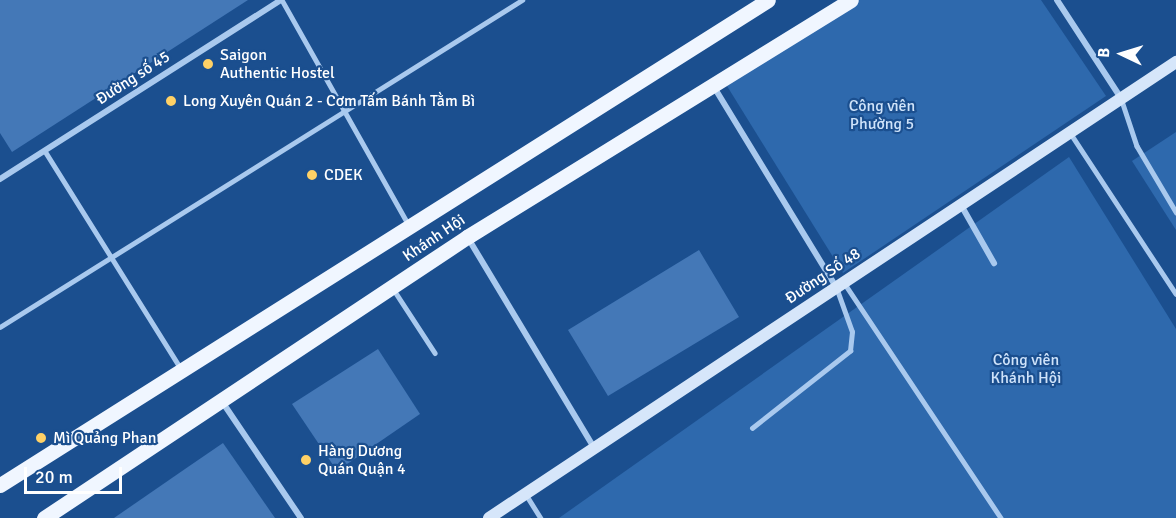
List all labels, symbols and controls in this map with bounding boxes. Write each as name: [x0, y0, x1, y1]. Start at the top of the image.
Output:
north arrow: [1092, 24, 1152, 84]
place label: Saigon Authentic Hostel: [220, 45, 335, 83]
street label: Đường số 45: [92, 47, 174, 109]
text: B: [1094, 47, 1114, 58]
marker: Saigon Authentic Hostel: [201, 57, 215, 71]
place label: Long Xuyên Quán 2 - Cơm Tấm Bánh Tằm Bì: [183, 91, 475, 111]
marker: Long Xuyên Quán 2 - Cơm Tấm Bánh Tằm Bì: [164, 94, 178, 108]
park label: Công viên Phường 5: [849, 96, 915, 134]
place label: CDEK: [324, 165, 363, 185]
marker: CDEK: [305, 168, 319, 182]
street label: Khánh Hội: [399, 210, 469, 266]
street label: Đường Số 48: [782, 244, 864, 308]
park label: Công viên Khánh Hội: [991, 350, 1061, 388]
place label: Mì Quảng Phan: [53, 428, 156, 448]
marker: Mì Quảng Phan: [34, 431, 48, 445]
place label: Hàng Dương Quán Quận 4: [318, 441, 406, 479]
marker: Hàng Dương Quán Quận 4: [299, 453, 313, 467]
scale bar: [27, 455, 124, 493]
text: 20 m: [35, 466, 73, 488]

